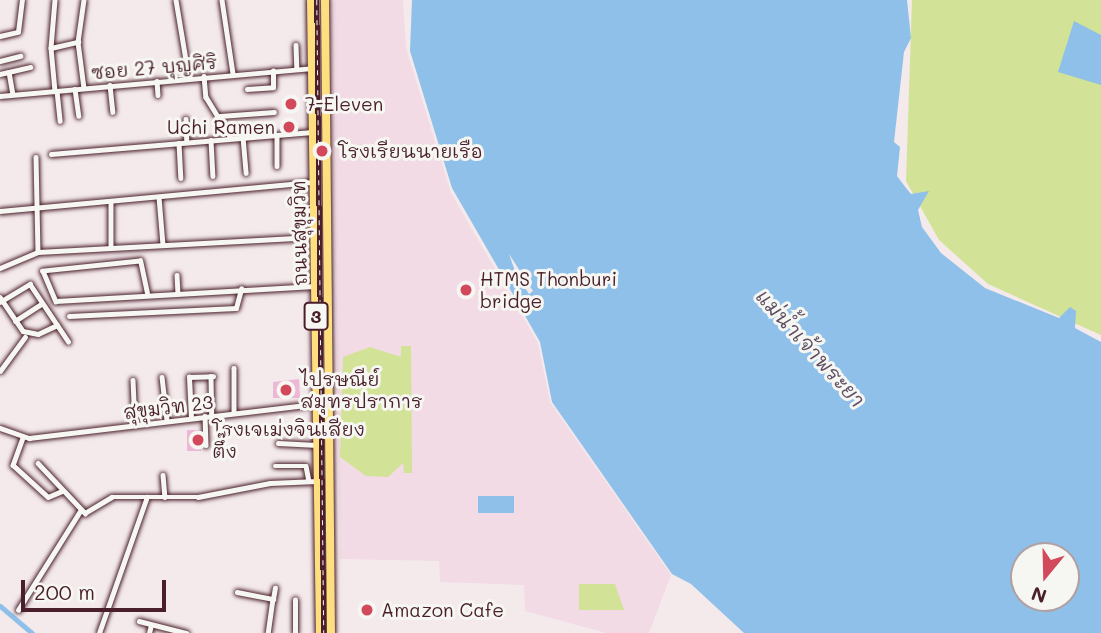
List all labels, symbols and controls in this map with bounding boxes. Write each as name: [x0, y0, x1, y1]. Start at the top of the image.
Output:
street label: ซอย 27 บุญศิริ: [90, 50, 218, 84]
place label: 7-Eleven: [305, 93, 383, 115]
marker: 7-Eleven: [283, 96, 299, 112]
place label: Uchi Ramen: [167, 116, 275, 138]
marker: Uchi Ramen: [281, 119, 297, 135]
place label: โรงเรียนนายเรือ: [338, 140, 483, 162]
marker: โรงเรียนนายเรือ: [312, 141, 332, 161]
street label: ถนนสุขุมวิท: [287, 180, 311, 286]
place label: HTMS Thonburi bridge: [480, 268, 617, 312]
marker: HTMS Thonburi bridge: [458, 282, 474, 298]
water label: แม่น้ำเจ้าพระยา: [751, 284, 871, 412]
road number: 3: [302, 302, 330, 330]
place label: ไปรษณีย์ สมุทรปราการ: [300, 368, 422, 412]
marker: ไปรษณีย์ สมุทรปราการ: [278, 382, 294, 398]
street label: สุขุมวิท 23: [122, 390, 214, 424]
place label: โรงเจเม่งจินเสียง ตึ๊ง: [212, 418, 365, 462]
marker: โรงเจเม่งจินเสียง ตึ๊ง: [190, 432, 206, 448]
north arrow: [1010, 542, 1080, 612]
scale bar: [24, 566, 170, 610]
text: 200 m: [34, 578, 95, 605]
text: N: [1028, 581, 1050, 610]
place label: Amazon Cafe: [381, 599, 504, 621]
marker: Amazon Cafe: [359, 602, 375, 618]

